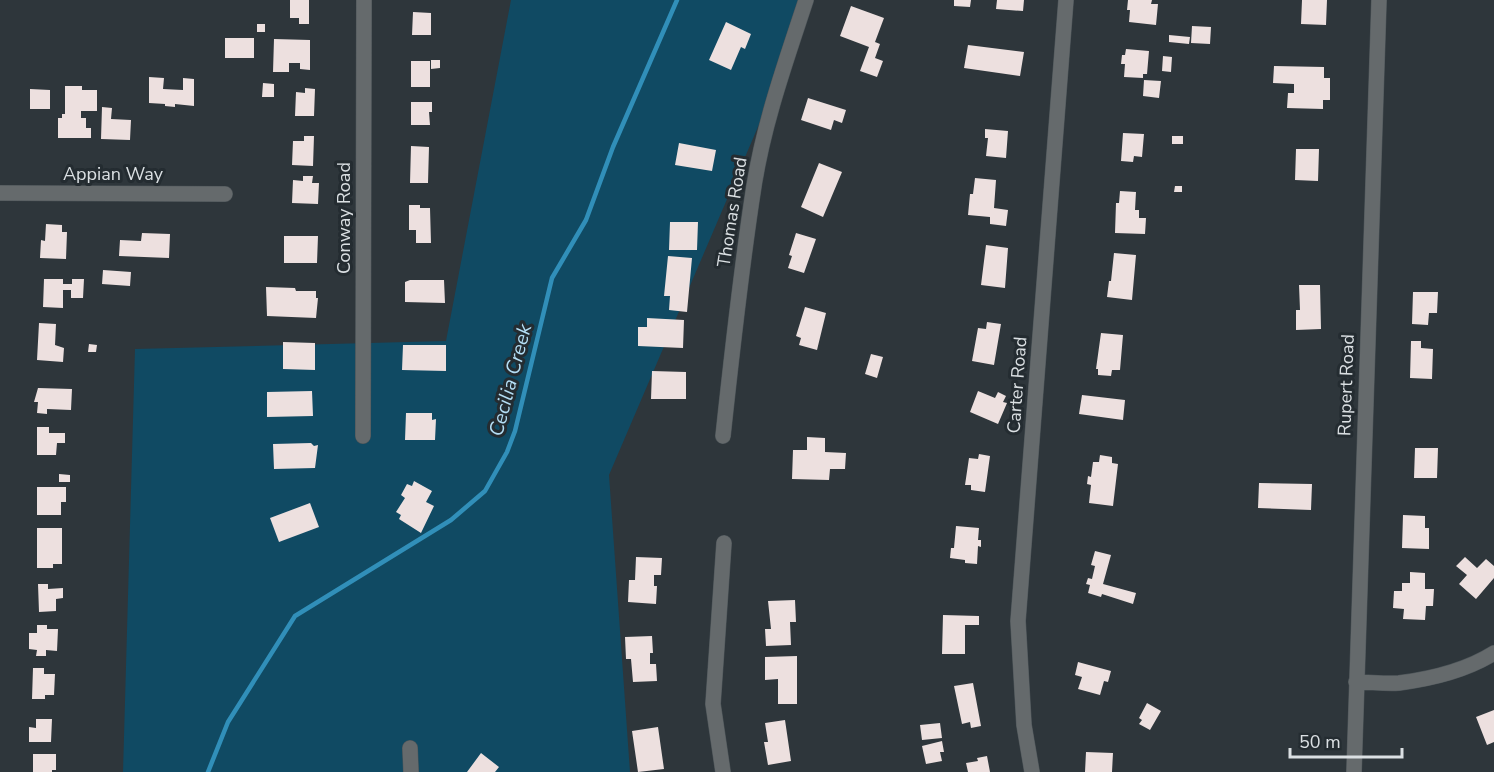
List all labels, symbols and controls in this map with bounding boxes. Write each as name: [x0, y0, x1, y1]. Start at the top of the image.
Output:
street label: Thomas Road: [711, 155, 753, 269]
street label: Appian Way: [63, 162, 164, 186]
street label: Conway Road: [332, 162, 356, 274]
water label: Cecilia Creek: [483, 320, 539, 439]
street label: Rupert Road: [1332, 334, 1360, 436]
street label: Carter Road: [1002, 336, 1032, 434]
scale bar: [1290, 721, 1402, 759]
text: 50 m: [1299, 730, 1341, 754]

